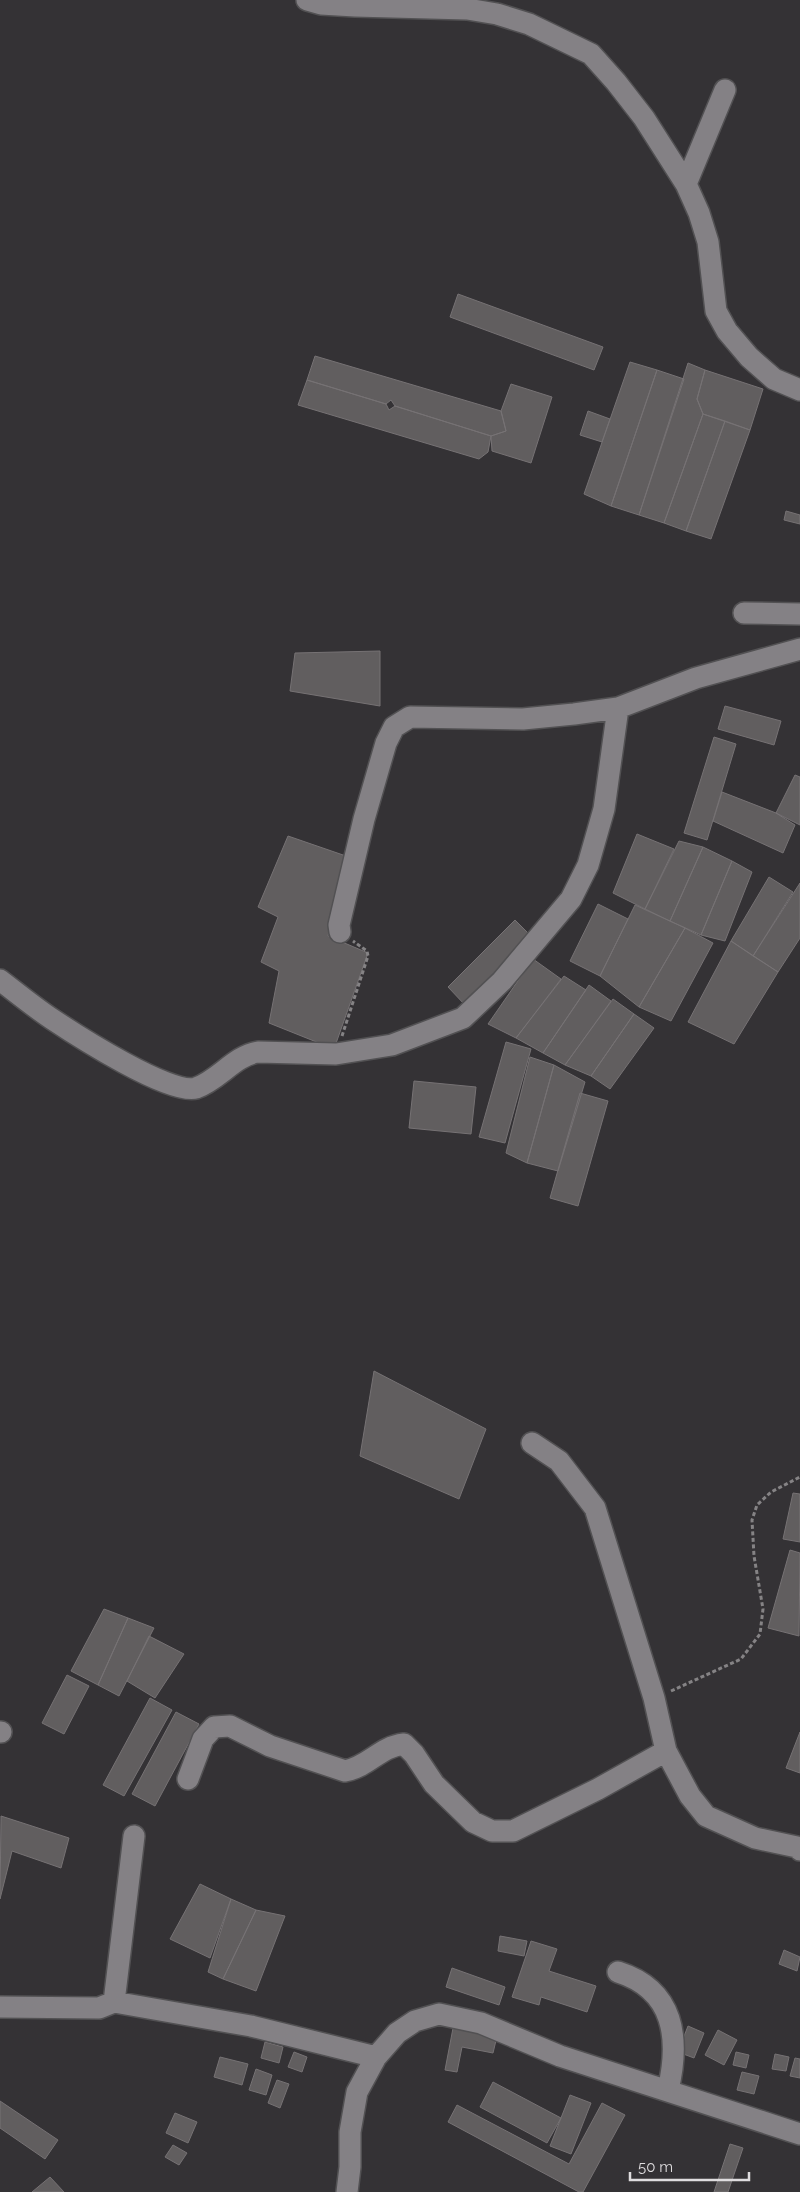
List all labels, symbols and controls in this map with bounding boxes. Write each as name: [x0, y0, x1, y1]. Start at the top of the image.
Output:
scale bar: [630, 2150, 749, 2182]
text: 50 m: [638, 2158, 673, 2176]

